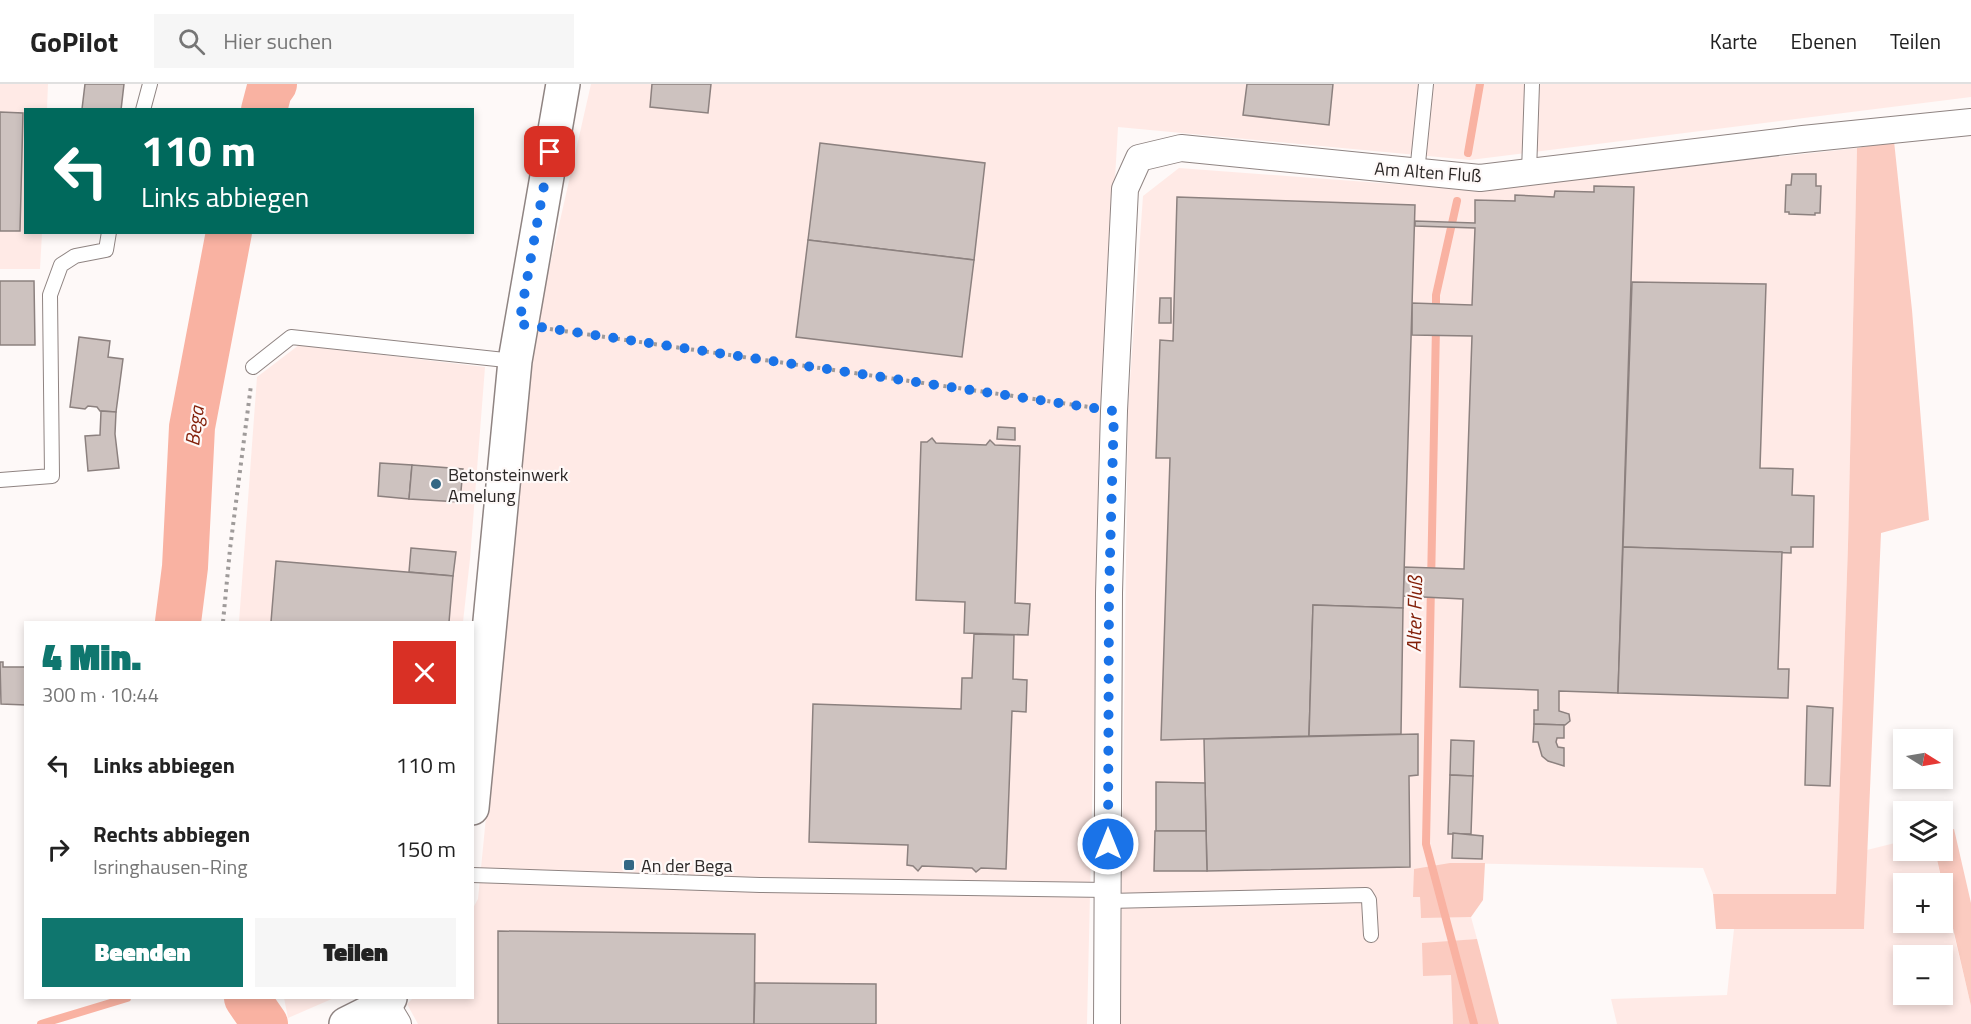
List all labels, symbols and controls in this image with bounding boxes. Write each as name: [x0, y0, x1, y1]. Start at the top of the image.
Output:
search box: [154, 14, 574, 68]
text: GoPilot: [30, 20, 118, 63]
text: Hier suchen: [223, 24, 333, 58]
icon: search: [175, 25, 208, 58]
text: Karte: [1710, 25, 1757, 57]
text: Ebenen: [1790, 25, 1857, 57]
text: Teilen: [1890, 25, 1941, 57]
text: 110 m: [141, 118, 256, 182]
pin: [524, 126, 575, 177]
icon: left: [42, 132, 120, 210]
icon: arrive: [533, 135, 566, 168]
street label: Am Alten Fluß: [1374, 155, 1482, 189]
text: Links abbiegen: [141, 176, 309, 217]
water label: Bega: [176, 403, 212, 448]
place label: Betonsteinwerk Amelung: [448, 461, 569, 509]
marker: Betonsteinwerk Amelung: [429, 477, 443, 491]
water label: Alter Fluß: [1398, 574, 1430, 652]
text: 4 Min.: [42, 629, 141, 684]
button: close: [393, 641, 456, 704]
text: 300 m · 10:44: [42, 679, 159, 710]
north arrow: [1893, 729, 1953, 789]
map controls: [1893, 729, 1953, 1005]
text: Links abbiegen: [93, 748, 235, 782]
text: 110 m: [396, 748, 456, 782]
icon: left: [42, 749, 75, 782]
button: layers: [1893, 801, 1953, 861]
position arrow: [1076, 812, 1140, 876]
text: Rechts abbiegen: [93, 817, 250, 851]
text: 150 m: [396, 832, 456, 866]
icon: right: [42, 833, 75, 866]
text: Isringhausen-Ring: [93, 851, 248, 882]
place label: An der Bega: [641, 852, 733, 879]
marker: An der Bega: [622, 858, 636, 872]
button: +: [1893, 873, 1953, 933]
button: Beenden: [42, 918, 243, 987]
button: Teilen: [255, 918, 456, 987]
button: −: [1893, 945, 1953, 1005]

